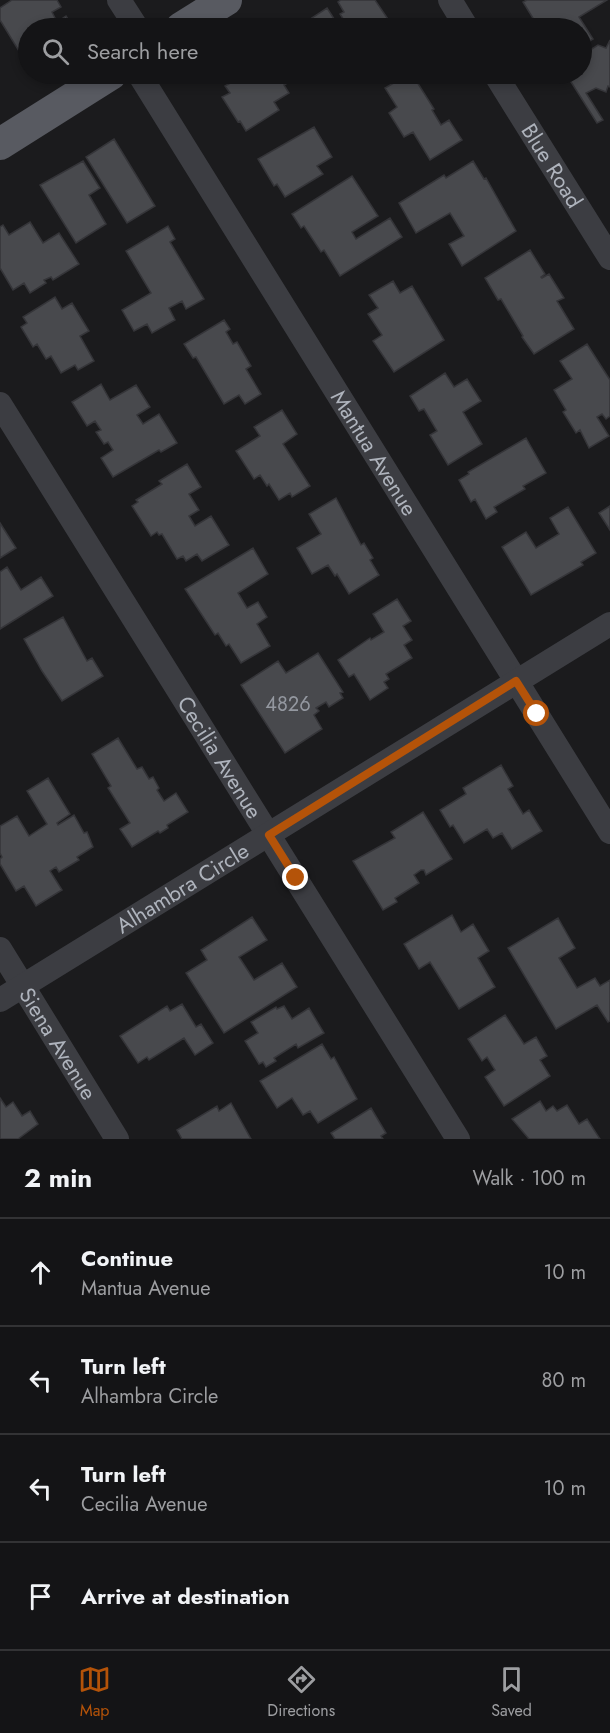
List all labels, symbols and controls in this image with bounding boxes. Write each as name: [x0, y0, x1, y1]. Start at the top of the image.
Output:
search box: [18, 18, 592, 84]
icon: search: [39, 35, 72, 68]
text: Search here: [87, 35, 198, 67]
street label: Blue Road: [514, 117, 591, 214]
street label: Mantua Avenue: [323, 384, 426, 522]
street label: Cecilia Avenue: [170, 689, 270, 825]
house number: 4826: [265, 690, 311, 719]
route start: [523, 700, 549, 726]
street label: Alhambra Circle: [109, 834, 255, 941]
route end: [282, 864, 308, 890]
street label: Siena Avenue: [11, 981, 105, 1106]
text: 2 min: [24, 1159, 92, 1197]
text: Walk · 100 m: [473, 1164, 586, 1193]
text: Continue: [81, 1242, 173, 1274]
icon: ahead: [24, 1256, 57, 1289]
text: 10 m: [543, 1258, 586, 1287]
text: Mantua Avenue: [81, 1274, 211, 1303]
text: Turn left: [81, 1350, 166, 1382]
icon: left: [24, 1364, 57, 1397]
text: 80 m: [541, 1366, 586, 1395]
text: Alhambra Circle: [81, 1382, 218, 1411]
text: Turn left: [81, 1458, 166, 1490]
icon: left: [24, 1472, 57, 1505]
text: 10 m: [543, 1474, 586, 1503]
text: Cecilia Avenue: [81, 1490, 207, 1519]
icon: arrive: [24, 1580, 57, 1613]
text: Arrive at destination: [81, 1580, 290, 1612]
tab: Map: [78, 1663, 111, 1722]
tab: Directions: [267, 1663, 335, 1722]
tab: Saved: [491, 1663, 532, 1722]

